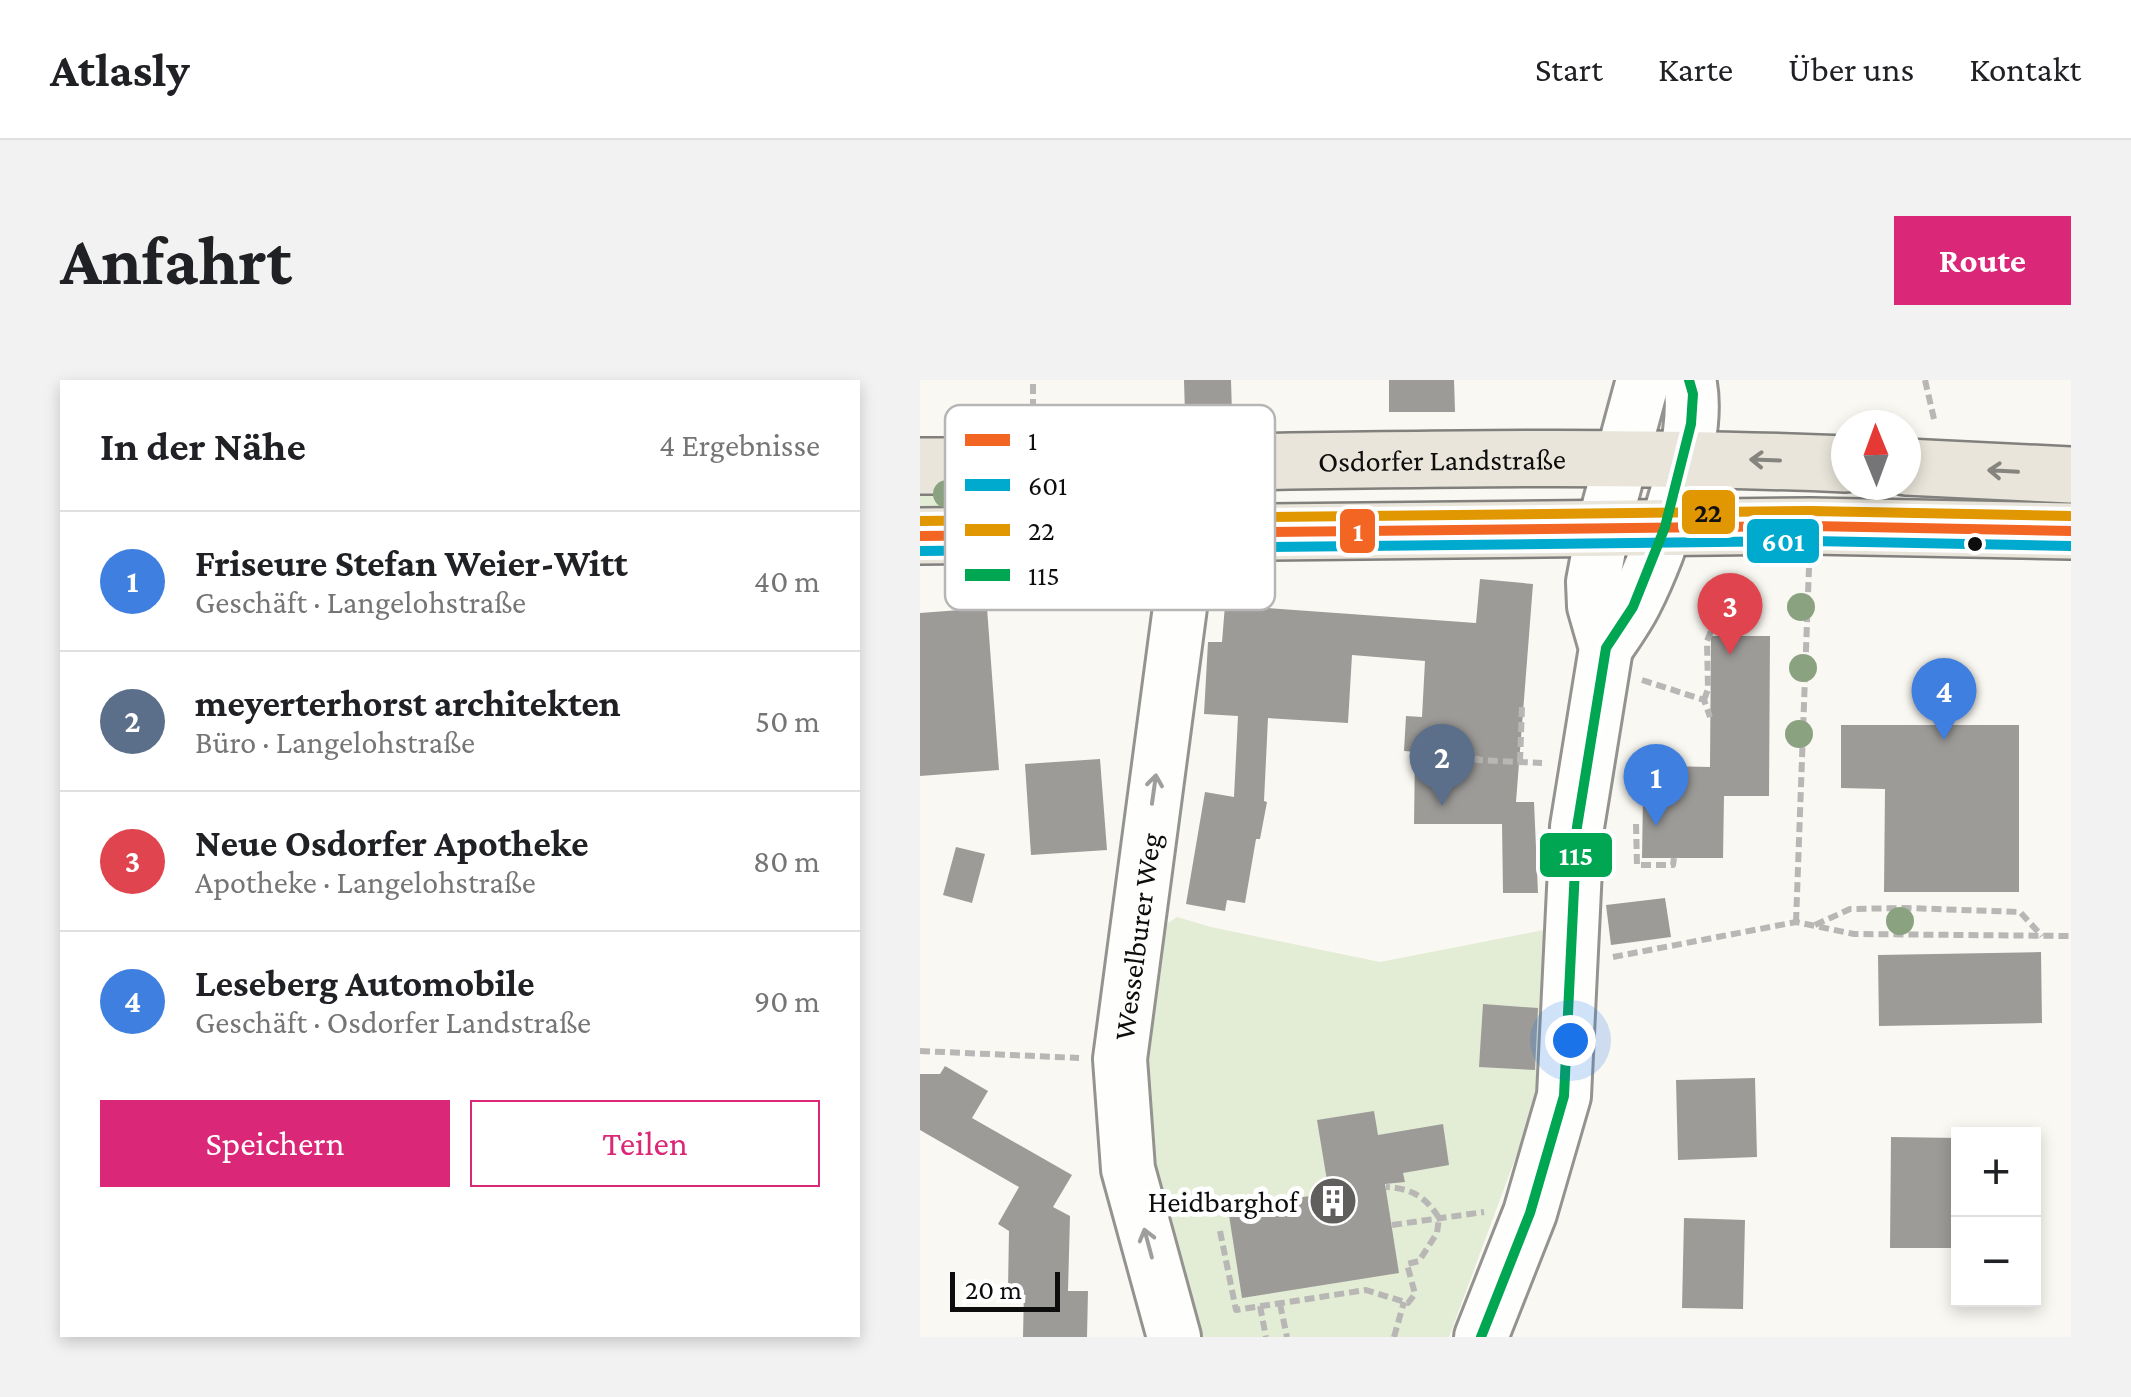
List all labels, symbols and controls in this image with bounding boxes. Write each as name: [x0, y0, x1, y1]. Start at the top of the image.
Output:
text: Atlasly: [50, 43, 190, 96]
text: Start: [1535, 50, 1603, 89]
text: Karte: [1658, 50, 1733, 89]
text: Über uns: [1788, 50, 1914, 89]
text: Kontakt: [1969, 50, 2081, 89]
button: Route: [1894, 216, 2071, 305]
text: Anfahrt: [60, 221, 292, 299]
legend: [945, 405, 1275, 610]
north arrow: [1831, 410, 1921, 500]
text: In der Nähe: [100, 422, 306, 469]
text: 1: [1028, 425, 1037, 456]
text: 4 Ergebnisse: [659, 427, 820, 463]
street label: Osdorfer Landstraße: [1318, 442, 1566, 477]
one-way arrow: [1750, 451, 1782, 470]
one-way arrow: [1987, 461, 2019, 480]
text: 601: [1028, 470, 1067, 501]
line badge: 22: [1680, 488, 1737, 536]
text: 22: [1694, 497, 1722, 528]
line badge: 1: [1338, 507, 1377, 555]
text: 22: [1028, 515, 1055, 546]
text: 1: [1353, 516, 1363, 547]
line badge: 601: [1745, 517, 1821, 565]
text: 601: [1762, 526, 1804, 557]
unlabelled marker: [1965, 534, 1985, 554]
text: Friseure Stefan Weier-Witt: [195, 542, 628, 584]
text: 115: [1028, 560, 1060, 591]
text: 1: [127, 563, 138, 599]
text: 40 m: [754, 563, 820, 599]
pin: 3: [1698, 572, 1762, 655]
text: Geschäft · Langelohstraße: [195, 584, 526, 620]
pin: 4: [1912, 658, 1976, 740]
text: meyerterhorst architekten: [195, 682, 621, 724]
text: 2: [124, 703, 141, 739]
text: 50 m: [755, 703, 820, 739]
text: Büro · Langelohstraße: [195, 724, 475, 760]
pin: 2: [1410, 724, 1474, 806]
pin: 1: [1624, 744, 1688, 826]
one-way arrow: [1146, 773, 1164, 805]
text: Neue Osdorfer Apotheke: [195, 822, 589, 864]
street label: Wesselburer Weg: [1106, 831, 1167, 1042]
line badge: 115: [1538, 831, 1614, 879]
text: 115: [1559, 840, 1593, 871]
text: 3: [125, 843, 140, 879]
text: 80 m: [753, 843, 820, 879]
text: Apotheke · Langelohstraße: [195, 864, 536, 900]
text: Leseberg Automobile: [195, 962, 535, 1004]
text: 4: [124, 983, 141, 1019]
text: 90 m: [754, 983, 820, 1019]
text: Geschäft · Osdorfer Landstraße: [195, 1004, 591, 1040]
your location: [1545, 1015, 1596, 1066]
button: Speichern: [100, 1100, 450, 1187]
button: Teilen: [470, 1100, 820, 1187]
map controls: [1951, 1127, 2041, 1307]
button: +: [1951, 1127, 2041, 1217]
building icon: Heidbarghof: [1307, 1175, 1359, 1227]
place label: Heidbarghof: [1148, 1185, 1300, 1219]
button: −: [1951, 1217, 2041, 1307]
one-way arrow: [1138, 1228, 1157, 1259]
scale bar: [950, 1267, 1060, 1311]
text: 20 m: [965, 1274, 1022, 1305]

